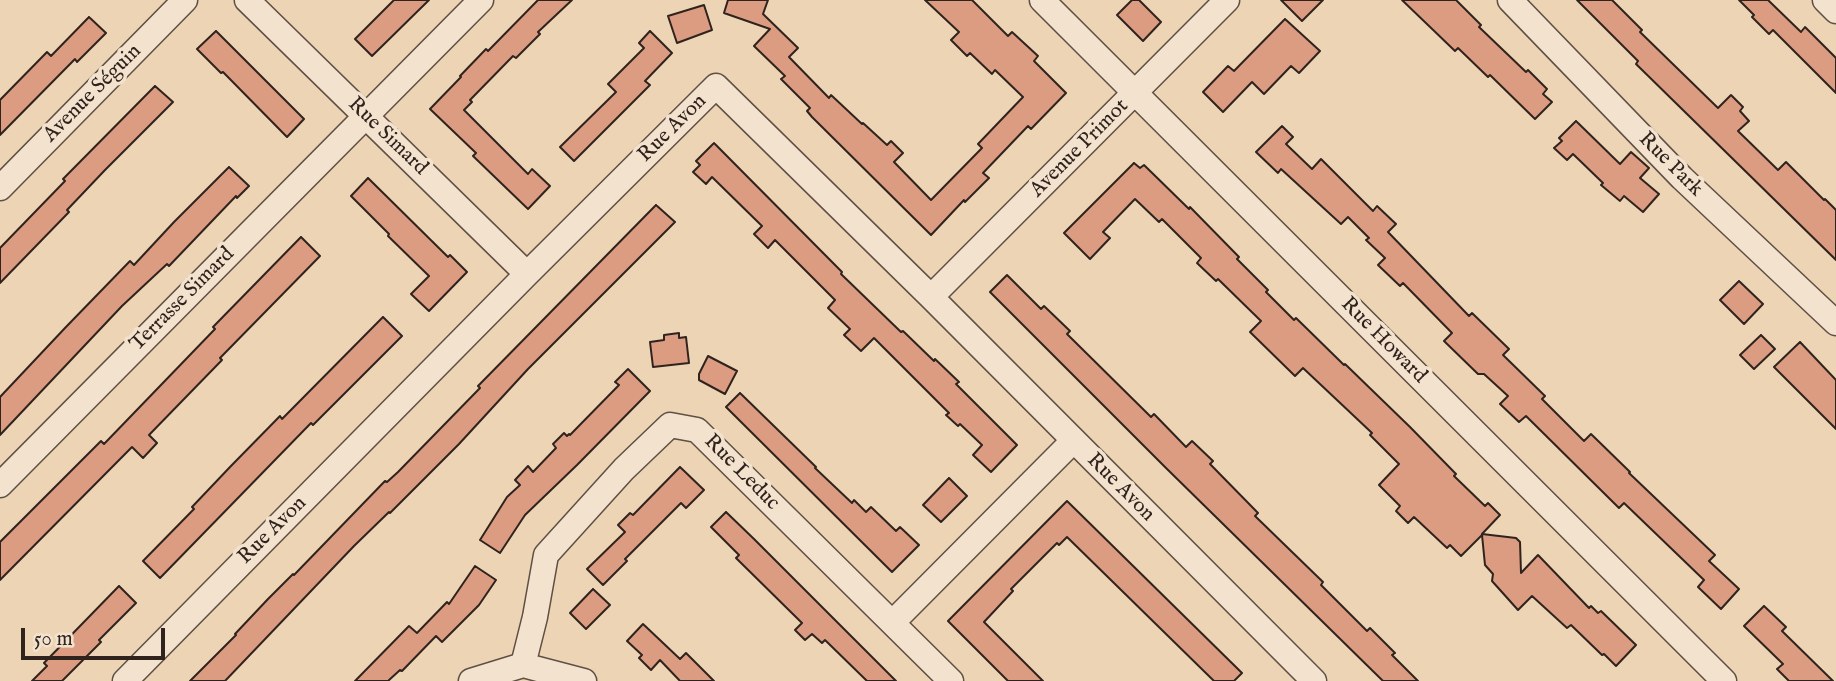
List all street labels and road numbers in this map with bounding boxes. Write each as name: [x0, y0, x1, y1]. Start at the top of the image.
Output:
street label: Avenue Séguin: [39, 40, 147, 148]
street label: Rue Avon: [634, 90, 712, 168]
street label: Rue Simard: [342, 93, 432, 181]
street label: Avenue Primot: [1026, 95, 1134, 203]
street label: Rue Park: [1632, 127, 1708, 203]
street label: Terrasse Simard: [126, 243, 240, 357]
street label: Rue Howard: [1335, 293, 1431, 389]
street label: Rue Leduc: [698, 430, 784, 516]
street label: Rue Avon: [1081, 449, 1159, 527]
street label: Rue Avon: [234, 492, 312, 570]

